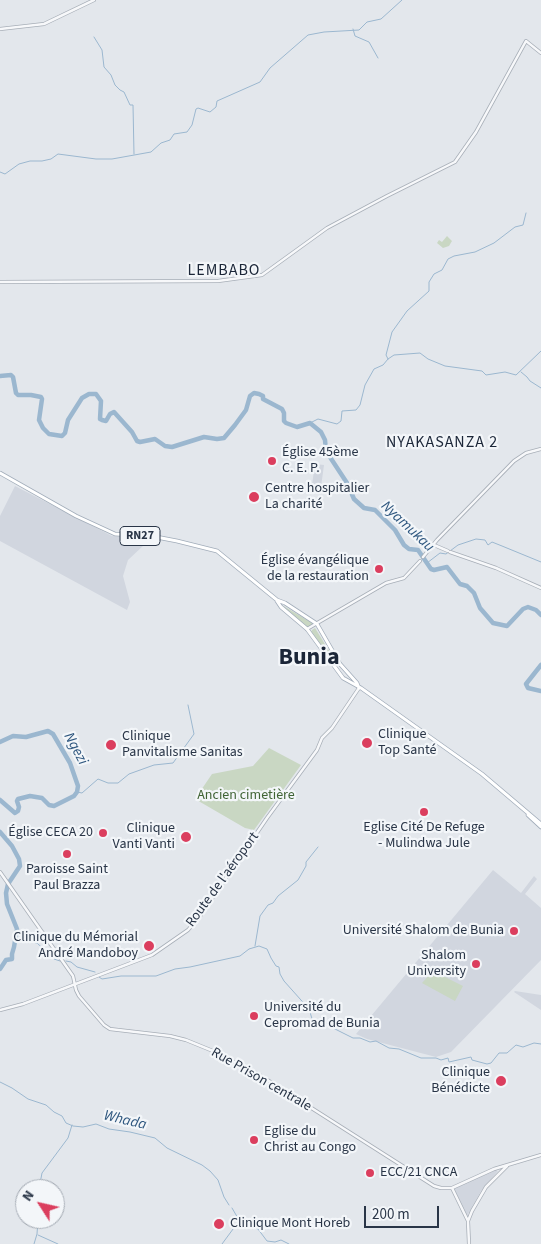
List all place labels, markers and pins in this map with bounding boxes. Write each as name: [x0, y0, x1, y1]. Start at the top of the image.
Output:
place label: Église 45ème C. E. P.: [282, 445, 358, 478]
marker: Église 45ème C. E. P.: [266, 455, 278, 467]
place label: Centre hospitalier La charité: [265, 481, 369, 514]
marker: Centre hospitalier La charité: [247, 490, 261, 504]
place label: Église évangélique de la restauration: [261, 553, 369, 586]
marker: Église évangélique de la restauration: [373, 563, 385, 575]
place label: Clinique Top Santé: [378, 727, 436, 760]
place label: Clinique Panvitalisme Sanitas: [122, 729, 243, 762]
marker: Clinique Top Santé: [360, 736, 374, 750]
marker: Clinique Panvitalisme Sanitas: [104, 738, 118, 752]
marker: Eglise Cité De Refuge - Mulindwa Jule: [418, 806, 430, 818]
place label: Eglise Cité De Refuge - Mulindwa Jule: [363, 820, 485, 852]
place label: Clinique Vanti Vanti: [113, 821, 175, 854]
place label: Église CECA 20: [8, 825, 93, 841]
marker: Église CECA 20: [97, 827, 109, 839]
marker: Clinique Vanti Vanti: [179, 830, 193, 844]
marker: Paroisse Saint Paul Brazza: [61, 848, 73, 860]
place label: Paroisse Saint Paul Brazza: [26, 862, 108, 894]
place label: Université Shalom de Bunia: [343, 923, 504, 939]
marker: Université Shalom de Bunia: [508, 925, 520, 937]
place label: Clinique du Mémorial André Mandoboy: [13, 930, 138, 962]
marker: Clinique du Mémorial André Mandoboy: [142, 939, 156, 953]
place label: Shalom University: [407, 948, 466, 980]
marker: Shalom University: [470, 958, 482, 970]
place label: Université du Cepromad de Bunia: [264, 1000, 380, 1032]
marker: Université du Cepromad de Bunia: [248, 1010, 260, 1022]
place label: Clinique Bénédicte: [431, 1065, 490, 1098]
marker: Clinique Bénédicte: [494, 1074, 508, 1088]
place label: Eglise du Christ au Congo: [264, 1124, 356, 1156]
marker: Eglise du Christ au Congo: [248, 1134, 260, 1146]
place label: ECC/21 CNCA: [380, 1165, 457, 1181]
marker: ECC/21 CNCA: [364, 1167, 376, 1179]
place label: Clinique Mont Horeb: [230, 1216, 350, 1232]
marker: Clinique Mont Horeb: [212, 1217, 226, 1231]

